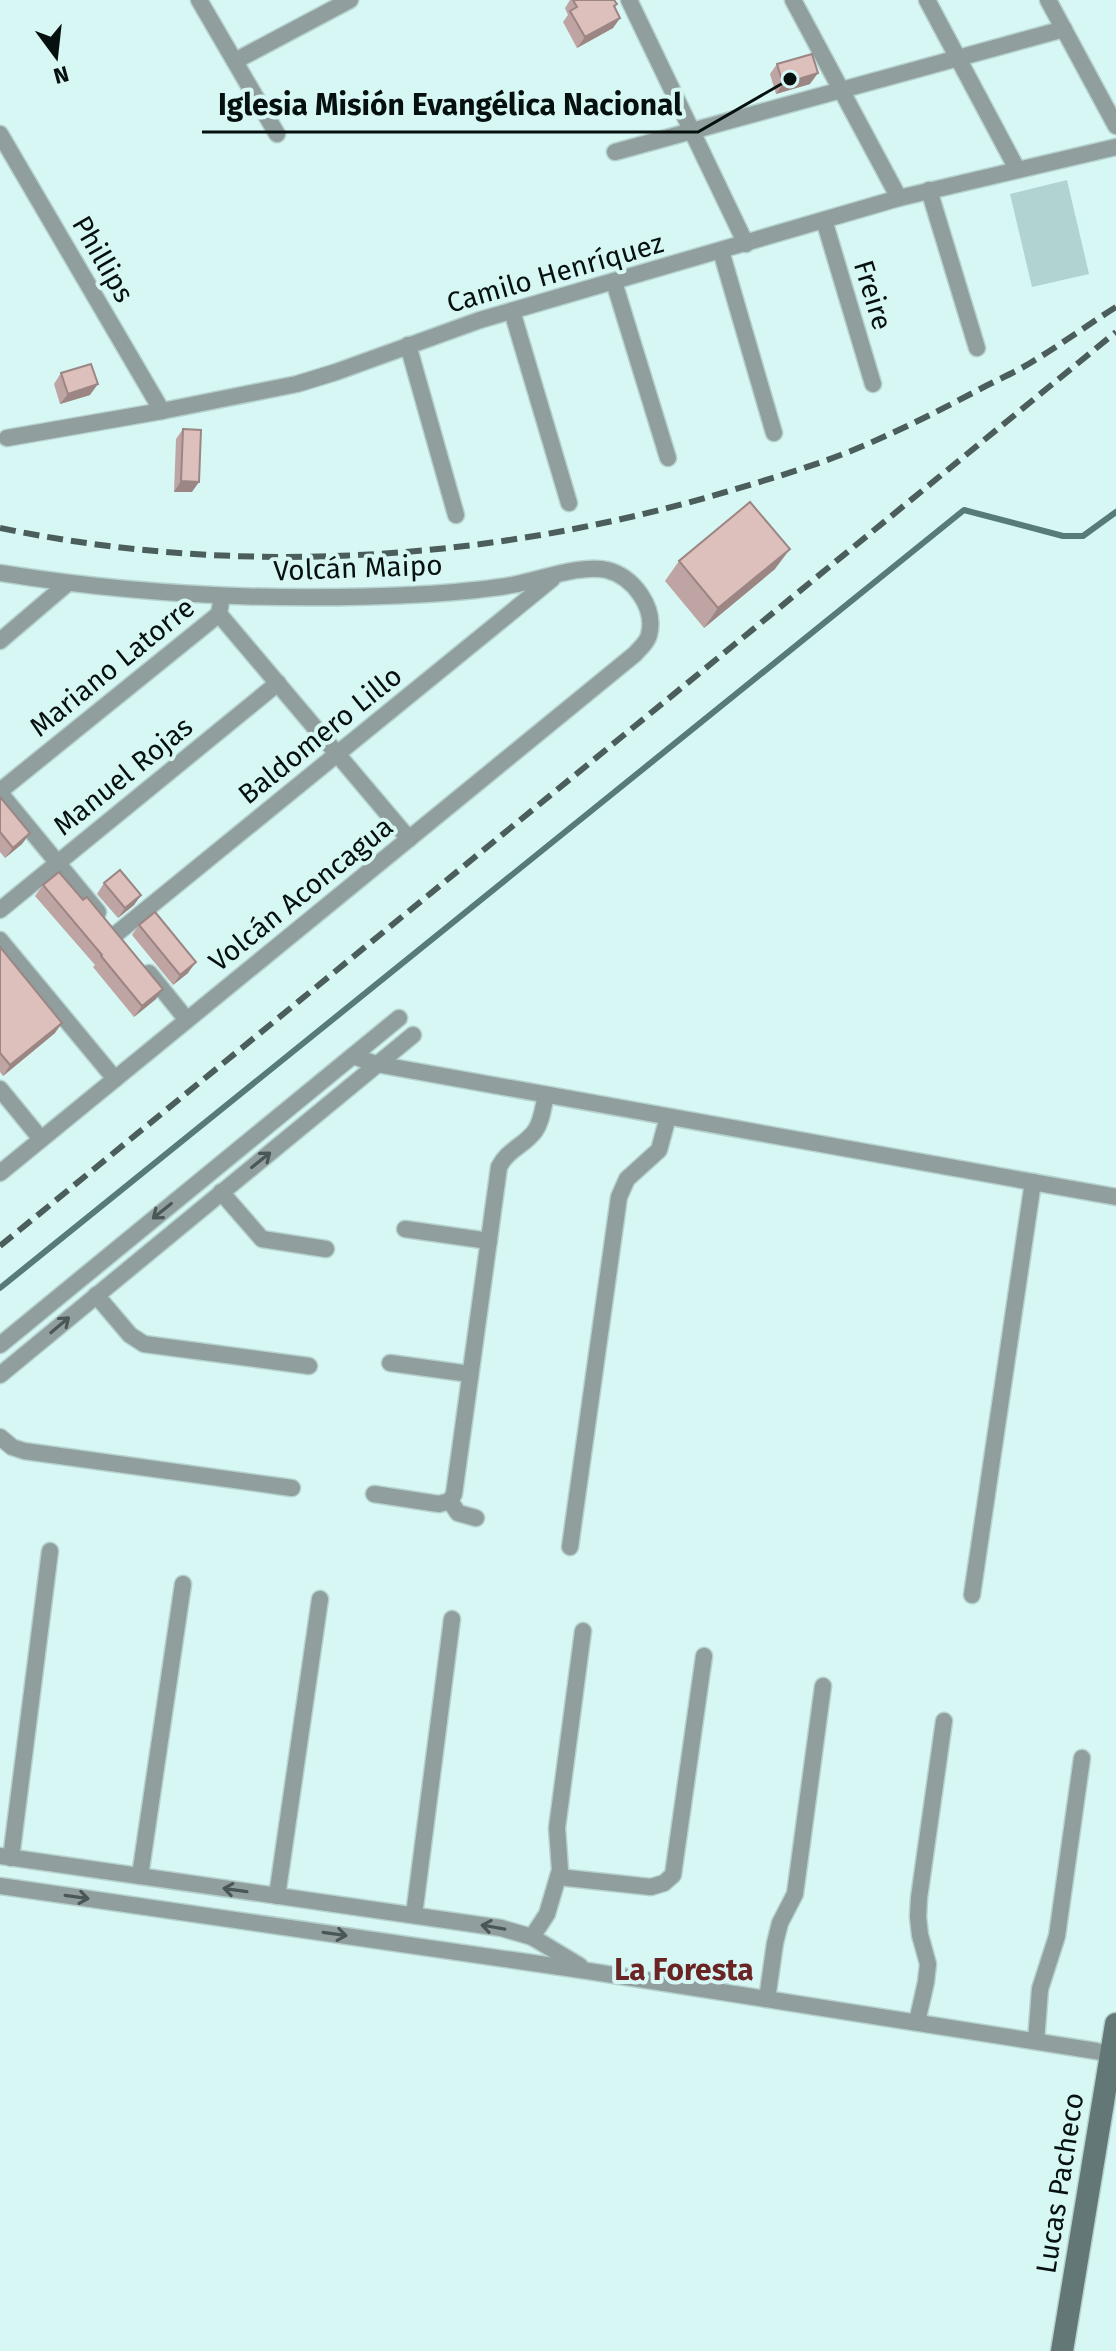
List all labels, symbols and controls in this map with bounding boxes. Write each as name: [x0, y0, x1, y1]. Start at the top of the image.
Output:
north arrow: [16, 16, 96, 96]
text: N: [51, 60, 72, 90]
callout: Iglesia Misión Evangélica Nacional: [202, 78, 698, 132]
text: Iglesia Misión Evangélica Nacional: [218, 87, 682, 123]
street label: Phillips: [65, 210, 141, 308]
street label: Camilo Henríquez: [443, 226, 667, 320]
street label: Freire: [847, 256, 899, 334]
street label: Volcán Maipo: [273, 549, 443, 587]
street label: Mariano Latorre: [23, 591, 201, 743]
street label: Baldomero Lillo: [232, 659, 408, 811]
street label: Manuel Rojas: [47, 710, 199, 842]
street label: Volcán Aconcagua: [202, 810, 400, 978]
one-way arrow: [250, 1151, 271, 1169]
one-way arrow: [152, 1203, 173, 1220]
one-way arrow: [49, 1316, 70, 1334]
one-way arrow: [223, 1882, 249, 1897]
one-way arrow: [64, 1890, 89, 1905]
one-way arrow: [481, 1919, 506, 1934]
one-way arrow: [321, 1927, 347, 1942]
district label: La Foresta: [614, 1952, 754, 1988]
street label: Lucas Pacheco: [1029, 2090, 1091, 2276]

